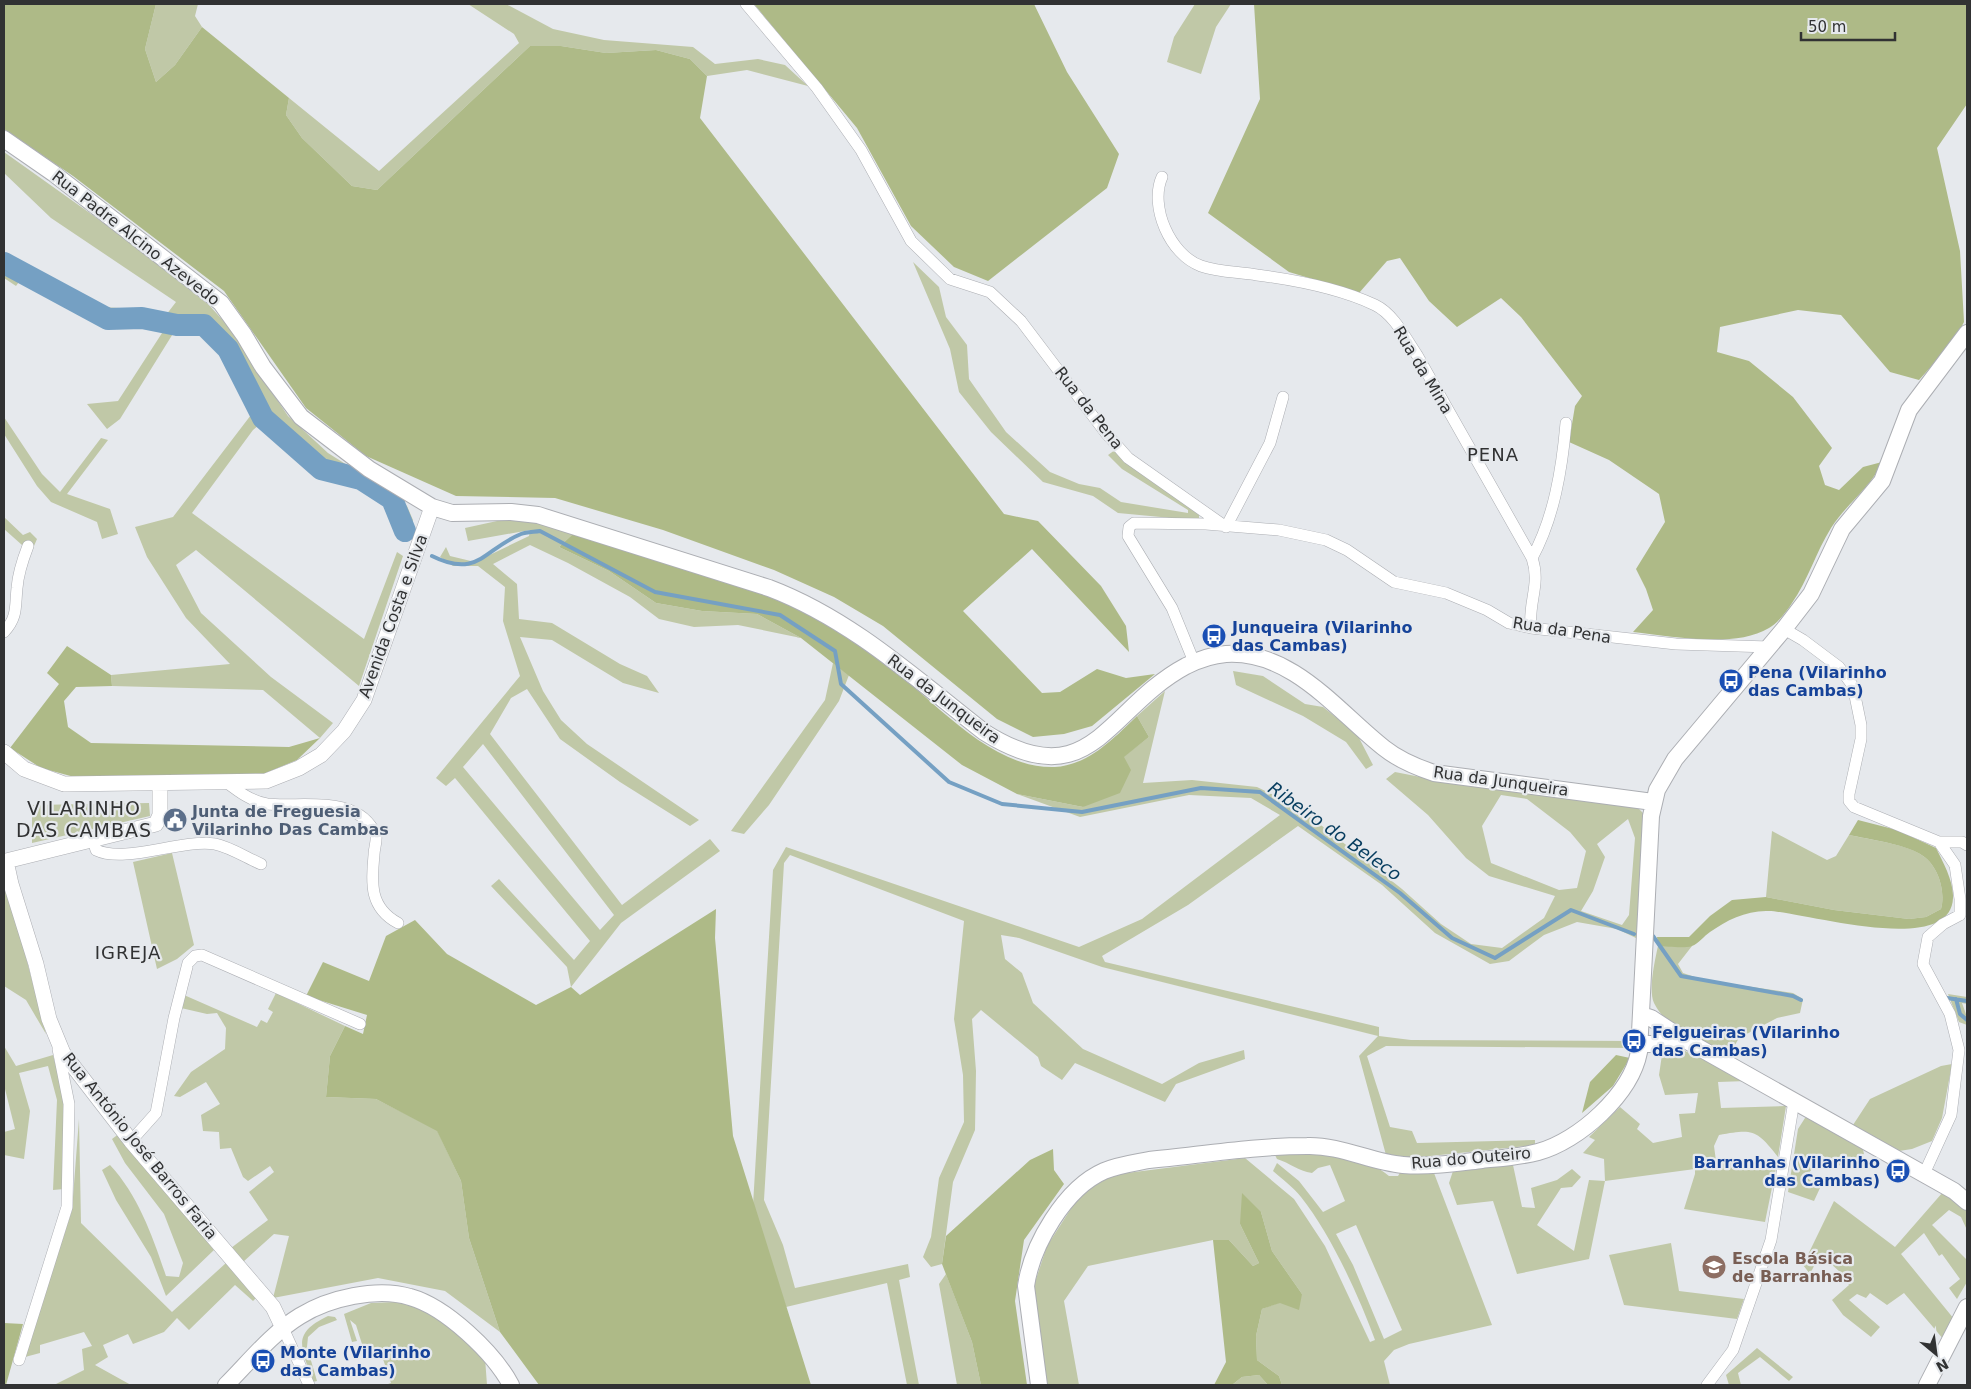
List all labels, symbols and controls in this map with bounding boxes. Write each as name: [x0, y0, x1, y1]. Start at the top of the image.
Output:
scale bar: [1801, 10, 1895, 42]
text: 50 m: [1808, 18, 1846, 36]
street label: Rua Padre Alcino Azevedo: [48, 167, 224, 309]
street label: Rua da Mina: [1389, 323, 1457, 417]
street label: Rua da Pena: [1051, 363, 1127, 453]
district label: PENA: [1467, 444, 1519, 465]
street label: Avenida Costa e Silva: [355, 532, 431, 700]
street label: Rua da Pena: [1511, 613, 1613, 647]
place label: Junqueira (Vilarinho das Cambas): [1231, 618, 1413, 655]
bus stop icon: Junqueira (Vilarinho das Cambas): [1201, 623, 1227, 649]
street label: Rua da Junqueira: [884, 650, 1004, 748]
place label: Pena (Vilarinho das Cambas): [1748, 663, 1887, 700]
bus stop icon: Pena (Vilarinho das Cambas): [1718, 668, 1744, 694]
street label: Rua da Junqueira: [1432, 762, 1570, 800]
water label: Ribeiro do Beleco: [1264, 777, 1406, 885]
district label: VILARINHO DAS CAMBAS: [16, 797, 152, 841]
place label: Junta de Freguesia Vilarinho Das Cambas: [191, 802, 389, 839]
public building icon: Junta de Freguesia Vilarinho Das Cambas: [162, 807, 188, 833]
district label: IGREJA: [95, 942, 161, 963]
place label: Felgueiras (Vilarinho das Cambas): [1652, 1023, 1840, 1060]
bus stop icon: Felgueiras (Vilarinho das Cambas): [1621, 1028, 1647, 1054]
street label: Rua António José Barros Faria: [59, 1049, 221, 1243]
street label: Rua do Outeiro: [1411, 1143, 1531, 1173]
place label: Barranhas (Vilarinho das Cambas): [1693, 1153, 1880, 1190]
bus stop icon: Barranhas (Vilarinho das Cambas): [1885, 1158, 1911, 1184]
place label: Escola Básica de Barranhas: [1732, 1249, 1853, 1286]
school or university icon: Escola Básica de Barranhas: [1701, 1254, 1727, 1280]
north arrow: [1911, 1329, 1961, 1379]
place label: Monte (Vilarinho das Cambas): [280, 1343, 431, 1380]
bus stop icon: Monte (Vilarinho das Cambas): [250, 1348, 276, 1374]
text: N: [1933, 1356, 1951, 1375]

